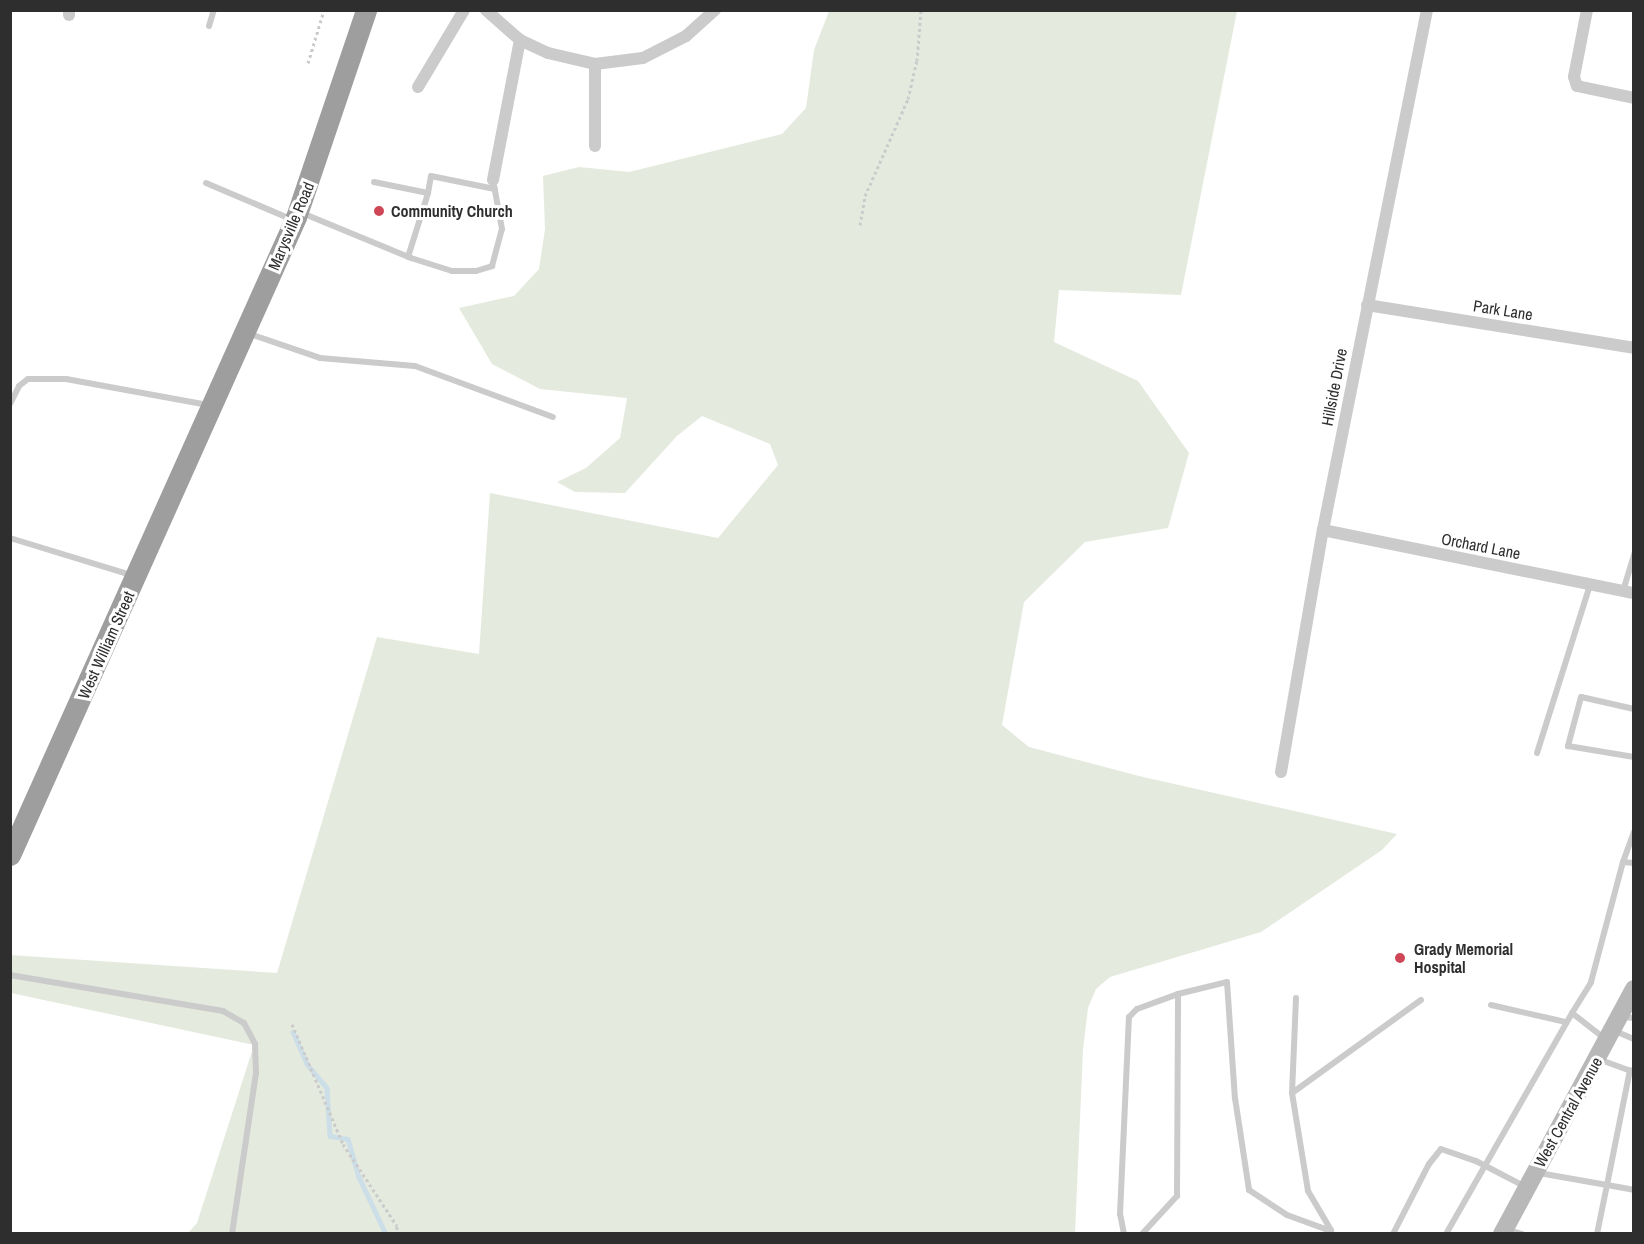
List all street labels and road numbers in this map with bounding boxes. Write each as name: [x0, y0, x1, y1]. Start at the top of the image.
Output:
street label: Marysville Road: [264, 179, 318, 273]
street label: Park Lane: [1472, 296, 1534, 324]
street label: Hillside Drive: [1317, 347, 1351, 427]
street label: Orchard Lane: [1440, 529, 1522, 563]
street label: West William Street: [74, 588, 138, 702]
street label: West Central Avenue: [1530, 1053, 1606, 1171]

